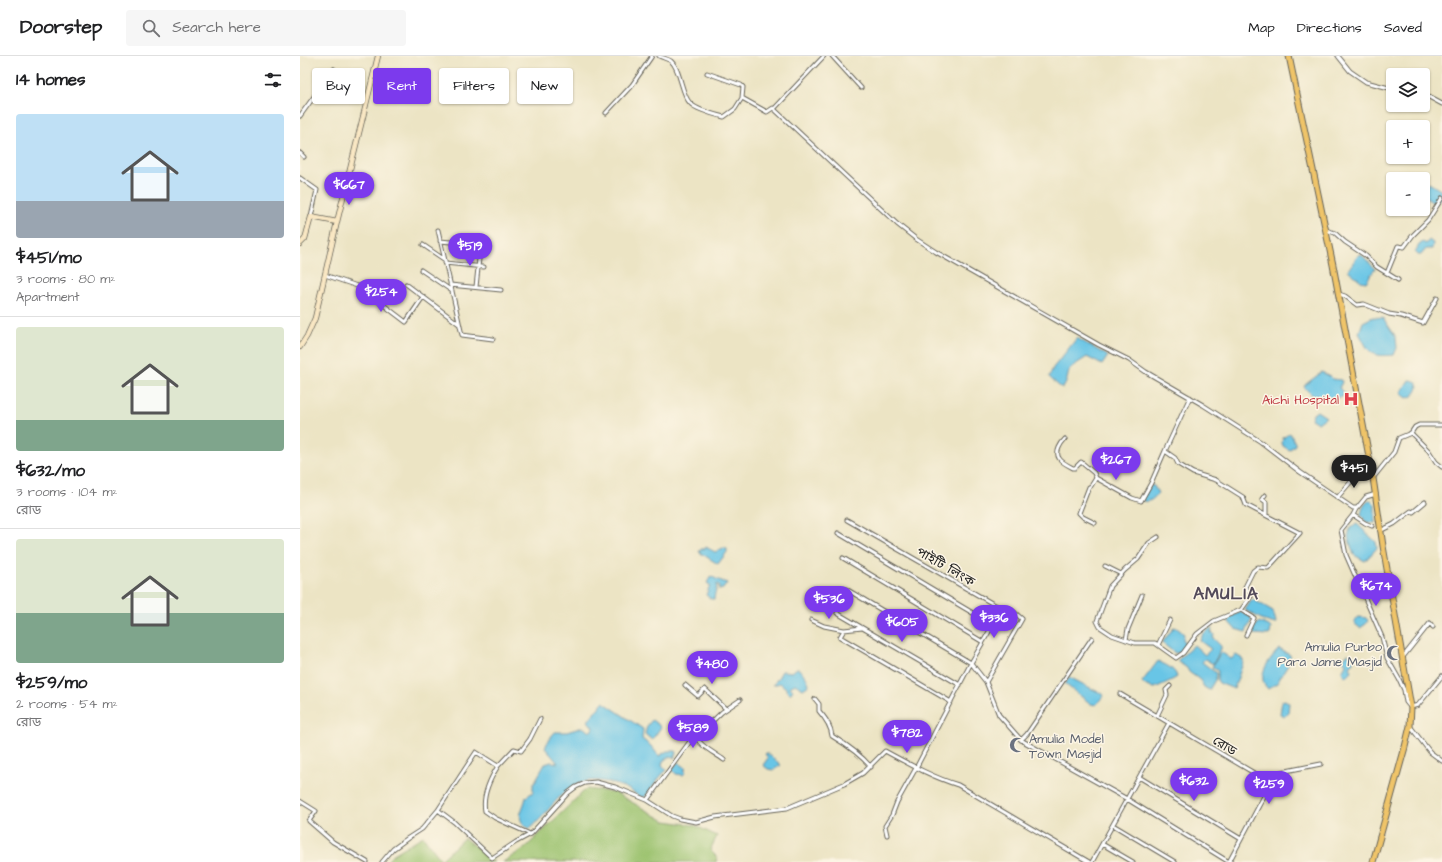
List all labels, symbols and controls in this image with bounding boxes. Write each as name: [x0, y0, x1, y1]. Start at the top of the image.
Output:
search box: [126, 10, 406, 46]
text: Doorstep: [20, 14, 102, 41]
icon: search: [140, 17, 162, 39]
text: Search here: [172, 17, 261, 38]
text: Map: [1248, 18, 1275, 38]
text: Directions: [1297, 18, 1362, 38]
text: Saved: [1384, 18, 1422, 38]
text: 14 homes: [16, 68, 86, 92]
chip: Buy: [312, 68, 365, 104]
chip: Rent: [373, 68, 431, 104]
chip: Filters: [439, 68, 509, 104]
chip: New: [517, 68, 573, 104]
map controls: [1386, 68, 1430, 216]
button: layers: [1386, 68, 1430, 112]
icon: filters: [262, 69, 284, 91]
button: +: [1386, 120, 1430, 164]
icon: home: [114, 140, 186, 212]
pin: $667: [325, 172, 373, 206]
button: −: [1386, 172, 1430, 216]
text: $667: [333, 176, 365, 194]
pin: $519: [446, 233, 494, 267]
text: $519: [457, 237, 483, 255]
text: $451/mo: [16, 246, 82, 270]
text: 3 rooms · 80 m²: [16, 270, 115, 288]
pin: $254: [357, 279, 405, 313]
text: $254: [365, 283, 397, 301]
text: Apartment: [16, 288, 80, 306]
icon: home: [114, 353, 186, 425]
hospital icon: Aichi Hospital: [1342, 390, 1360, 408]
place label: Aichi Hospital: [1262, 391, 1339, 409]
pin: $267: [1092, 447, 1140, 481]
text: $267: [1101, 451, 1131, 469]
pin: $451: [1330, 455, 1378, 489]
text: $632/mo: [16, 459, 85, 483]
text: $451: [1341, 459, 1367, 477]
text: 3 rooms · 104 m²: [16, 483, 117, 501]
text: রোড: [16, 501, 41, 519]
street label: পাইটি লিংক: [913, 543, 978, 591]
icon: home: [114, 565, 186, 637]
pin: $674: [1352, 573, 1400, 607]
text: $674: [1360, 577, 1392, 595]
district label: AMULIA: [1193, 582, 1259, 606]
pin: $536: [805, 586, 853, 620]
text: $536: [813, 590, 845, 608]
pin: $336: [970, 605, 1018, 639]
pin: $605: [878, 609, 926, 643]
text: $336: [980, 609, 1008, 627]
text: $605: [886, 613, 918, 631]
place label: Amulia Purbo Para Jame Masjid: [1277, 638, 1383, 671]
mosque icon: Amulia Purbo Para Jame Masjid: [1385, 644, 1403, 662]
pin: $480: [688, 651, 736, 685]
text: $480: [696, 655, 728, 673]
text: $259/mo: [16, 671, 87, 695]
text: 2 rooms · 54 m²: [16, 695, 118, 713]
text: রোড: [16, 713, 41, 731]
pin: $589: [669, 715, 717, 749]
text: $589: [677, 719, 709, 737]
pin: $782: [883, 720, 931, 754]
text: $782: [891, 724, 923, 742]
place label: Amulia Model Town Masjid: [1029, 730, 1104, 763]
street label: রোড: [1209, 732, 1241, 760]
mosque icon: Amulia Model Town Masjid: [1008, 736, 1026, 754]
pin: $632: [1170, 768, 1218, 802]
pin: $259: [1245, 771, 1293, 805]
text: $632: [1179, 772, 1209, 790]
text: $259: [1253, 775, 1285, 793]

